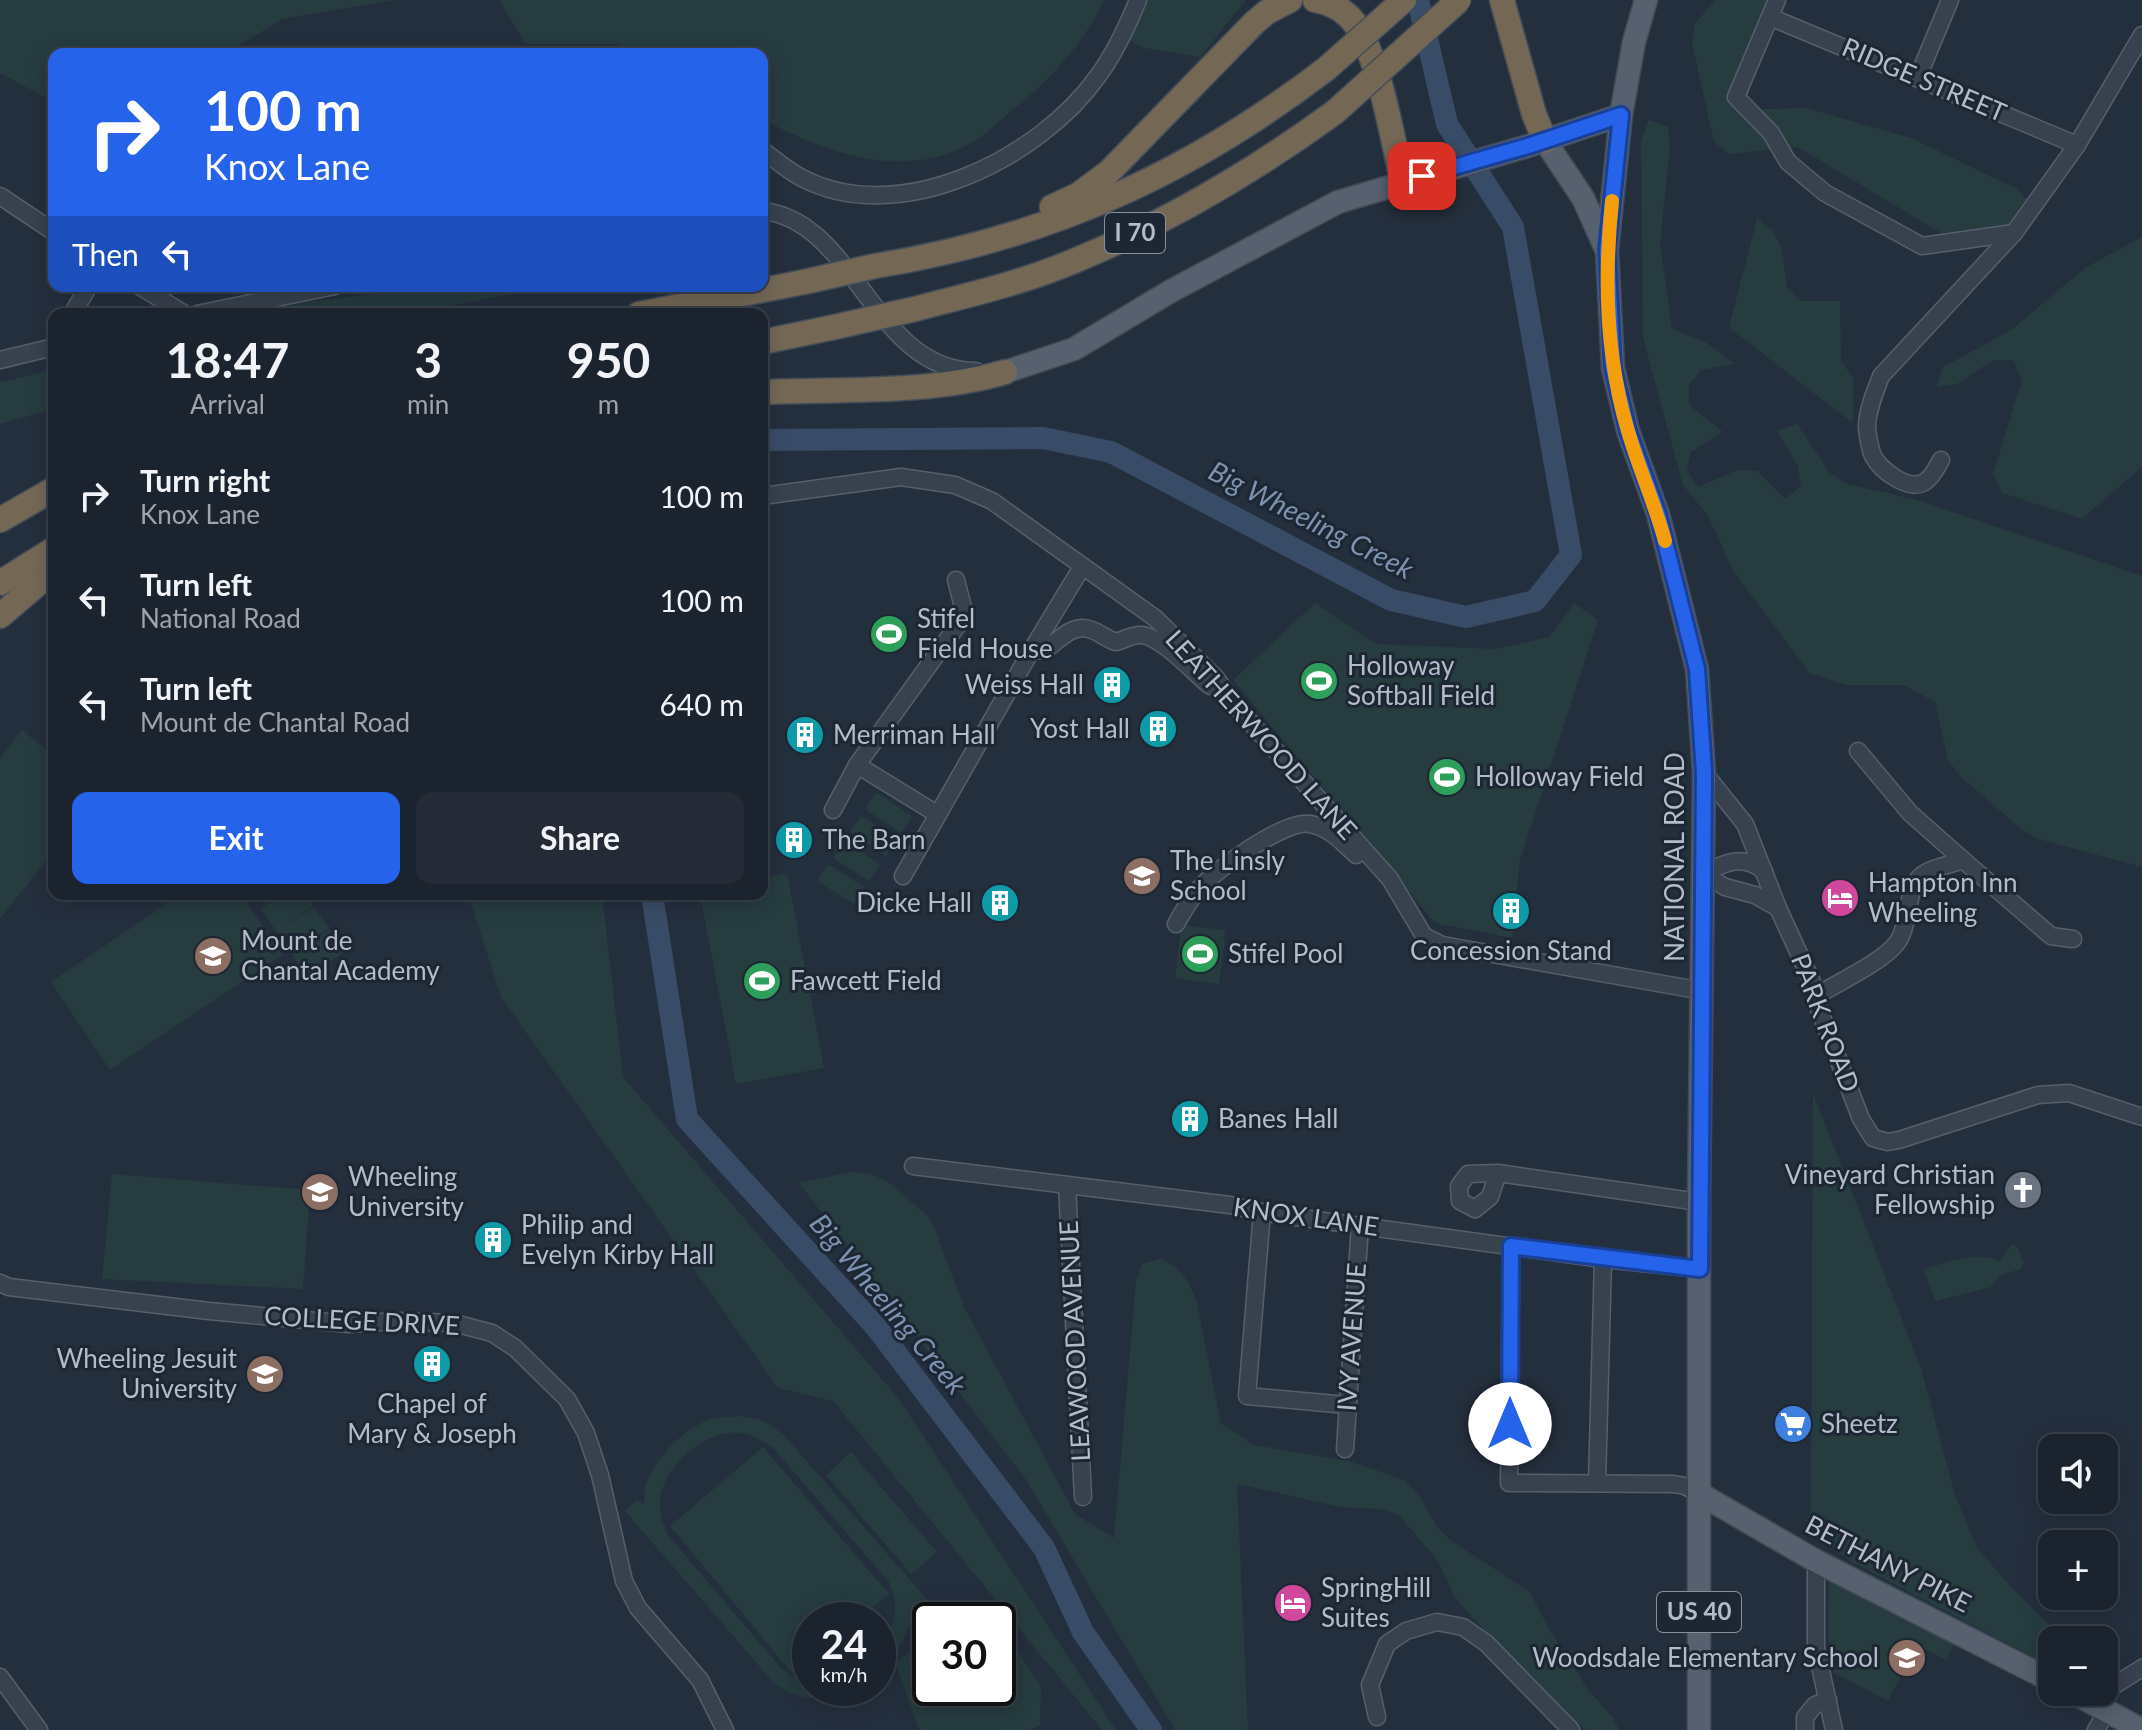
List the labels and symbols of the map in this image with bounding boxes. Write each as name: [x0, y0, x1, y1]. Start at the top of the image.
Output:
street label: RIDGE STREET: [1838, 30, 2011, 128]
pin: [1388, 142, 1456, 210]
road number: I 70: [1105, 213, 1165, 253]
water label: Big Wheeling Creek: [1203, 453, 1420, 586]
place label: Stifel Field House: [917, 602, 1053, 664]
sports icon: Stifel Field House: [868, 613, 910, 655]
street label: LEATHERWOOD LANE: [1159, 623, 1364, 846]
place label: Holloway Softball Field: [1347, 649, 1495, 711]
sports icon: Holloway Softball Field: [1298, 660, 1340, 702]
building icon: Weiss Hall: [1091, 664, 1133, 706]
place label: Weiss Hall: [965, 668, 1084, 700]
building icon: Yost Hall: [1137, 708, 1179, 750]
place label: Yost Hall: [1030, 712, 1130, 744]
building icon: Merriman Hall: [784, 714, 826, 756]
place label: Merriman Hall: [833, 718, 996, 750]
street label: NATIONAL ROAD: [1658, 752, 1690, 962]
sports icon: Holloway Field: [1426, 756, 1468, 798]
place label: Holloway Field: [1475, 760, 1644, 792]
building icon: The Barn: [773, 819, 815, 861]
place label: The Barn: [822, 823, 926, 855]
place label: The Linsly School: [1170, 844, 1286, 906]
school or university icon: The Linsly School: [1121, 855, 1163, 897]
place label: Hampton Inn Wheeling: [1868, 866, 2017, 928]
hotel icon: Hampton Inn Wheeling: [1819, 877, 1861, 919]
building icon: Dicke Hall: [979, 882, 1021, 924]
place label: Dicke Hall: [856, 886, 972, 918]
building icon: Concession Stand: [1490, 890, 1532, 932]
place label: Mount de Chantal Academy: [241, 924, 440, 986]
sports icon: Stifel Pool: [1179, 933, 1221, 975]
place label: Concession Stand: [1410, 934, 1612, 966]
school or university icon: Mount de Chantal Academy: [192, 935, 234, 977]
place label: Stifel Pool: [1228, 937, 1343, 969]
street label: PARK ROAD: [1785, 949, 1867, 1096]
sports icon: Fawcett Field: [741, 960, 783, 1002]
place label: Fawcett Field: [790, 964, 942, 996]
building icon: Banes Hall: [1169, 1098, 1211, 1140]
place label: Banes Hall: [1218, 1102, 1338, 1134]
place label: Vineyard Christian Fellowship: [1785, 1158, 1995, 1220]
place label: Wheeling University: [348, 1160, 464, 1222]
church icon: Vineyard Christian Fellowship: [2002, 1169, 2044, 1211]
school or university icon: Wheeling University: [299, 1171, 341, 1213]
street label: KNOX LANE: [1231, 1190, 1381, 1242]
water label: Big Wheeling Creek: [803, 1206, 975, 1401]
place label: Philip and Evelyn Kirby Hall: [521, 1208, 714, 1270]
building icon: Philip and Evelyn Kirby Hall: [472, 1219, 514, 1261]
street label: LEAWOOD AVENUE: [1052, 1220, 1096, 1462]
street label: IVY AVENUE: [1330, 1262, 1372, 1412]
street label: COLLEGE DRIVE: [263, 1299, 461, 1341]
place label: Wheeling Jesuit University: [56, 1342, 238, 1404]
building icon: Chapel of Mary & Joseph: [411, 1343, 453, 1385]
school or university icon: Wheeling Jesuit University: [244, 1353, 286, 1395]
position arrow: [1468, 1382, 1552, 1466]
place label: Chapel of Mary & Joseph: [347, 1387, 517, 1449]
supermarket icon: Sheetz: [1772, 1403, 1814, 1445]
place label: Sheetz: [1821, 1407, 1898, 1439]
street label: BETHANY PIKE: [1800, 1508, 1977, 1619]
place label: SpringHill Suites: [1321, 1571, 1431, 1633]
hotel icon: SpringHill Suites: [1272, 1582, 1314, 1624]
road number: US 40: [1657, 1592, 1741, 1632]
speed limit sign: 30: [912, 1602, 1016, 1706]
school or university icon: Woodsdale Elementary School: [1886, 1637, 1928, 1679]
place label: Woodsdale Elementary School: [1532, 1641, 1879, 1673]

